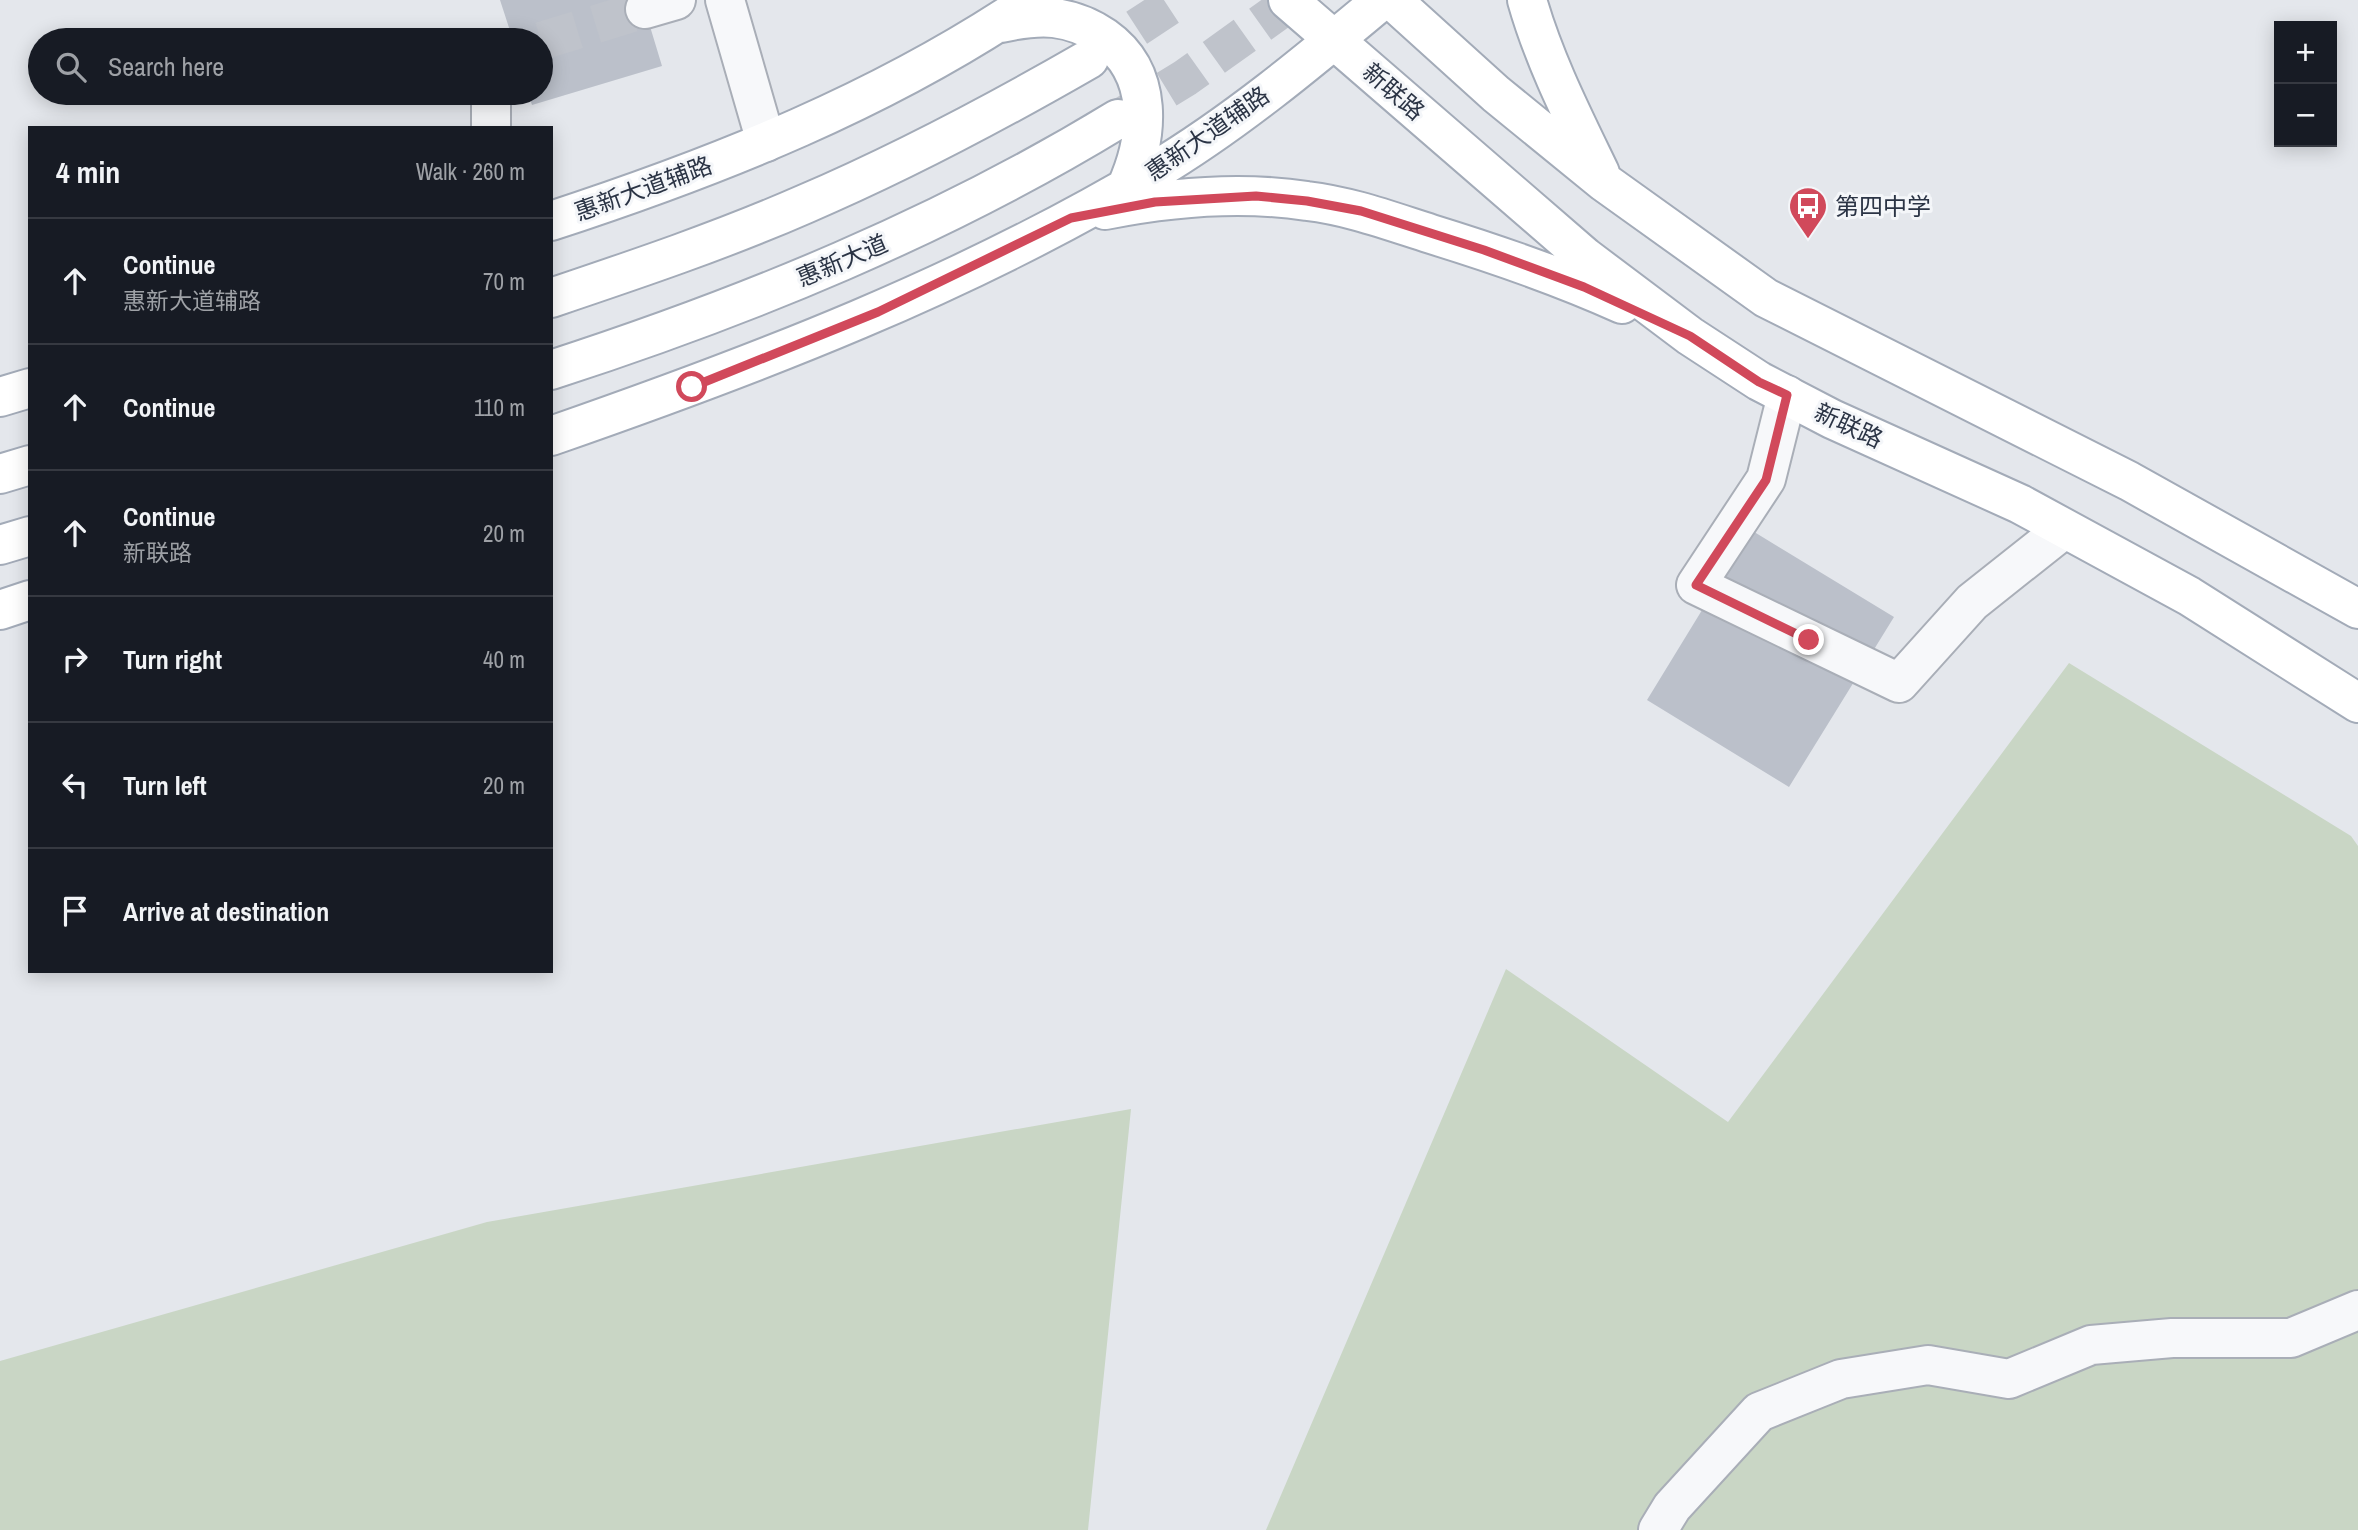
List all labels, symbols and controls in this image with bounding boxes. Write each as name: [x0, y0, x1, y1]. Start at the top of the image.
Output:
map controls: [2274, 21, 2337, 147]
button: +: [2274, 21, 2337, 84]
search box: [28, 28, 553, 105]
icon: search: [52, 48, 90, 86]
text: Search here: [108, 49, 224, 84]
street label: 新联路: [1356, 55, 1432, 127]
street label: 惠新大道辅路: [1139, 79, 1275, 187]
button: −: [2274, 84, 2337, 147]
street label: 惠新大道辅路: [570, 148, 716, 228]
text: 4 min: [56, 152, 120, 192]
text: Walk · 260 m: [416, 156, 525, 187]
bus stop icon: 第四中学: [1787, 185, 1829, 240]
place label: 第四中学: [1835, 190, 1931, 222]
street label: 惠新大道: [792, 227, 892, 293]
text: Continue: [123, 247, 215, 282]
icon: ahead: [56, 262, 94, 300]
text: 70 m: [483, 266, 525, 297]
text: 惠新大道辅路: [123, 285, 261, 316]
route start: [676, 371, 707, 402]
icon: ahead: [56, 388, 94, 426]
text: Continue: [123, 390, 215, 425]
text: 110 m: [474, 392, 525, 423]
street label: 新联路: [1810, 395, 1888, 455]
text: Continue: [123, 499, 215, 534]
icon: ahead: [56, 514, 94, 552]
text: 20 m: [483, 518, 525, 549]
text: 新联路: [123, 537, 192, 568]
route end: [1793, 624, 1824, 655]
icon: right: [56, 640, 94, 678]
text: Turn right: [123, 642, 222, 677]
text: 40 m: [483, 644, 525, 675]
icon: left: [56, 766, 94, 804]
text: Turn left: [123, 768, 207, 803]
text: 20 m: [483, 770, 525, 801]
icon: arrive: [56, 892, 94, 930]
text: Arrive at destination: [123, 894, 329, 929]

